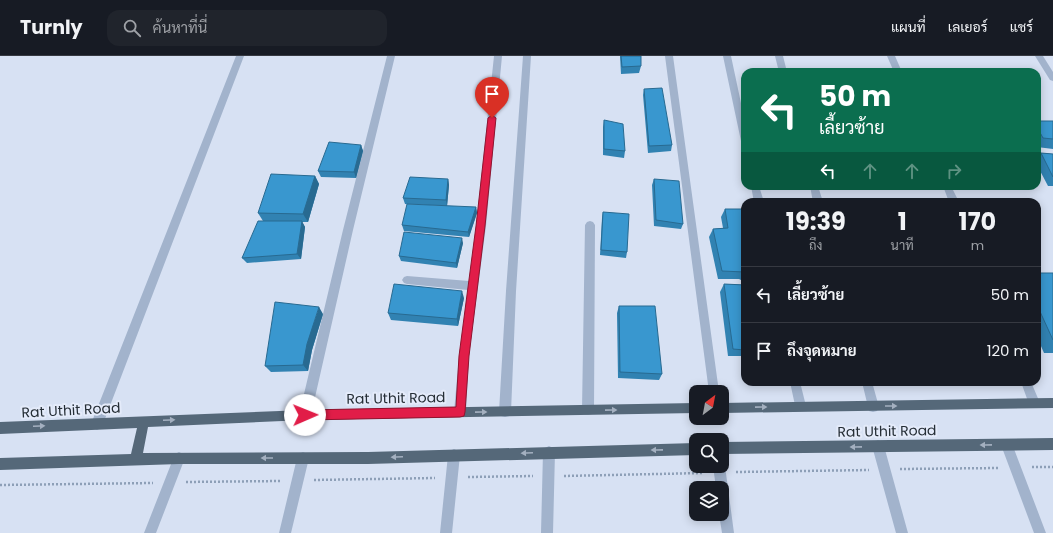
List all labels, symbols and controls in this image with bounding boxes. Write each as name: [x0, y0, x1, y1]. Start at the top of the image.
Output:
search box: [107, 10, 387, 46]
text: Turnly: [20, 14, 83, 41]
icon: search: [121, 17, 143, 39]
text: ค้นหาที่นี่: [153, 17, 207, 38]
text: แผนที่: [891, 17, 926, 37]
text: เลเยอร์: [948, 17, 988, 37]
text: แชร์: [1010, 17, 1033, 37]
pin: [475, 77, 509, 118]
text: 50 m: [819, 77, 891, 116]
icon: arrive: [481, 83, 503, 105]
icon: left: [753, 84, 805, 136]
text: เลี้ยวซ้าย: [819, 115, 885, 140]
icon: left: [817, 160, 839, 182]
icon: ahead: [859, 160, 881, 182]
icon: ahead: [901, 160, 923, 182]
icon: right: [943, 160, 965, 182]
text: 19:39: [786, 205, 846, 238]
text: 1: [898, 205, 907, 238]
text: 170: [959, 205, 996, 238]
text: ถึง: [809, 236, 823, 255]
text: นาที: [891, 236, 914, 255]
text: m: [971, 236, 984, 255]
icon: left: [753, 284, 775, 306]
text: เลี้ยวซ้าย: [787, 284, 844, 305]
text: 50 m: [991, 284, 1029, 305]
icon: arrive: [753, 340, 775, 362]
text: ถึงจุดหมาย: [787, 340, 857, 361]
text: 120 m: [987, 340, 1029, 361]
north arrow: [689, 385, 729, 425]
map controls: [689, 385, 729, 521]
street label: Rat Uthit Road: [346, 387, 446, 409]
position arrow: [284, 394, 326, 436]
street label: Rat Uthit Road: [21, 397, 121, 423]
one-way arrow: [885, 403, 898, 409]
one-way arrow: [755, 404, 768, 410]
one-way arrow: [605, 407, 618, 413]
one-way arrow: [475, 409, 488, 415]
one-way arrow: [163, 417, 175, 424]
street label: Rat Uthit Road: [837, 420, 937, 442]
one-way arrow: [33, 423, 45, 430]
button: search: [689, 433, 729, 473]
one-way arrow: [979, 442, 992, 448]
one-way arrow: [850, 443, 862, 450]
one-way arrow: [651, 446, 663, 453]
one-way arrow: [521, 449, 533, 456]
one-way arrow: [390, 454, 403, 460]
one-way arrow: [260, 455, 273, 461]
button: layers: [689, 481, 729, 521]

